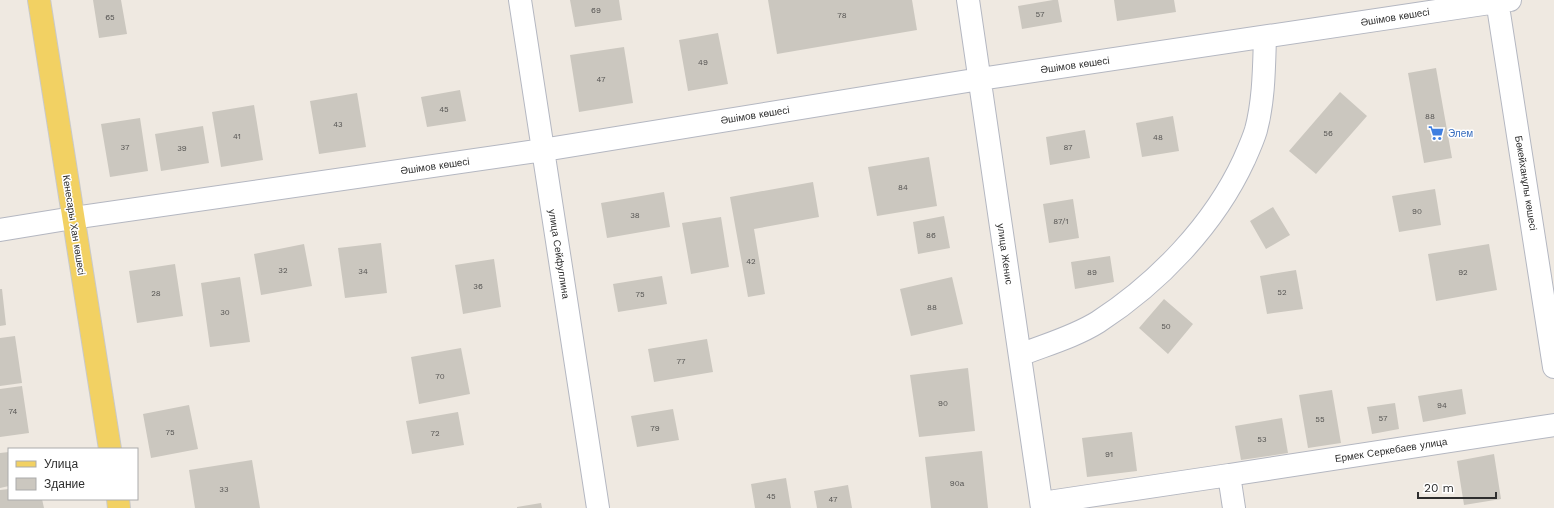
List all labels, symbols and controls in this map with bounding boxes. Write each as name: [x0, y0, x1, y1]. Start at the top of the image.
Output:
house number: 69: [591, 6, 601, 15]
street label: Әшімов көшесі: [1360, 6, 1430, 28]
house number: 57: [1035, 10, 1045, 19]
house number: 78: [837, 11, 847, 20]
house number: 65: [105, 13, 115, 22]
street label: Әшімов көшесі: [1040, 55, 1110, 75]
house number: 49: [698, 58, 708, 67]
house number: 47: [597, 75, 606, 84]
street label: Әшімов көшесі: [720, 104, 790, 126]
house number: 45: [439, 105, 449, 114]
house number: 88: [1425, 112, 1435, 121]
house number: 43: [333, 120, 343, 129]
supermarket icon: Элем: [1427, 124, 1445, 142]
place label: Элем: [1448, 128, 1473, 139]
house number: 56: [1323, 129, 1333, 138]
house number: 41: [233, 132, 241, 141]
house number: 48: [1153, 133, 1163, 142]
street label: Бөкейханұлы көшесі: [1513, 135, 1539, 231]
house number: 37: [121, 143, 130, 152]
house number: 87: [1063, 143, 1073, 152]
house number: 39: [177, 144, 187, 153]
street label: Әшімов көшесі: [400, 156, 470, 176]
street label: Кенесары Хан көшесі: [61, 174, 87, 276]
house number: 84: [898, 183, 908, 192]
house number: 90: [1412, 207, 1422, 216]
street label: улица Сейфуллина: [546, 208, 572, 300]
house number: 38: [630, 211, 640, 220]
house number: 87/1: [1053, 217, 1069, 226]
street label: улица Женис: [995, 223, 1015, 285]
house number: 86: [926, 231, 936, 240]
house number: 42: [746, 257, 756, 266]
house number: 32: [278, 266, 288, 275]
house number: 34: [358, 267, 368, 276]
house number: 89: [1087, 268, 1097, 277]
house number: 92: [1458, 268, 1468, 277]
house number: 36: [473, 282, 483, 291]
house number: 52: [1277, 288, 1287, 297]
house number: 28: [151, 289, 161, 298]
house number: 75: [635, 290, 645, 299]
house number: 88: [927, 303, 937, 312]
house number: 30: [220, 308, 230, 317]
house number: 50: [1161, 322, 1171, 331]
house number: 77: [677, 357, 686, 366]
house number: 70: [435, 372, 445, 381]
house number: 90: [938, 399, 948, 408]
house number: 94: [1437, 401, 1447, 410]
house number: 74: [9, 407, 18, 416]
house number: 57: [1378, 414, 1388, 423]
house number: 55: [1315, 415, 1325, 424]
house number: 79: [650, 424, 660, 433]
house number: 75: [165, 428, 175, 437]
house number: 72: [430, 429, 440, 438]
house number: 53: [1257, 435, 1267, 444]
street label: Ермек Серкебаев улица: [1334, 436, 1448, 464]
legend: [8, 448, 138, 500]
house number: 91: [1105, 450, 1113, 459]
text: Улица: [44, 457, 78, 471]
scale bar: [1418, 474, 1496, 500]
text: Здание: [44, 477, 85, 491]
house number: 90а: [950, 479, 965, 488]
text: 20 m: [1424, 481, 1454, 495]
house number: 33: [219, 485, 229, 494]
house number: 45: [766, 492, 776, 501]
house number: 47: [829, 495, 838, 504]

